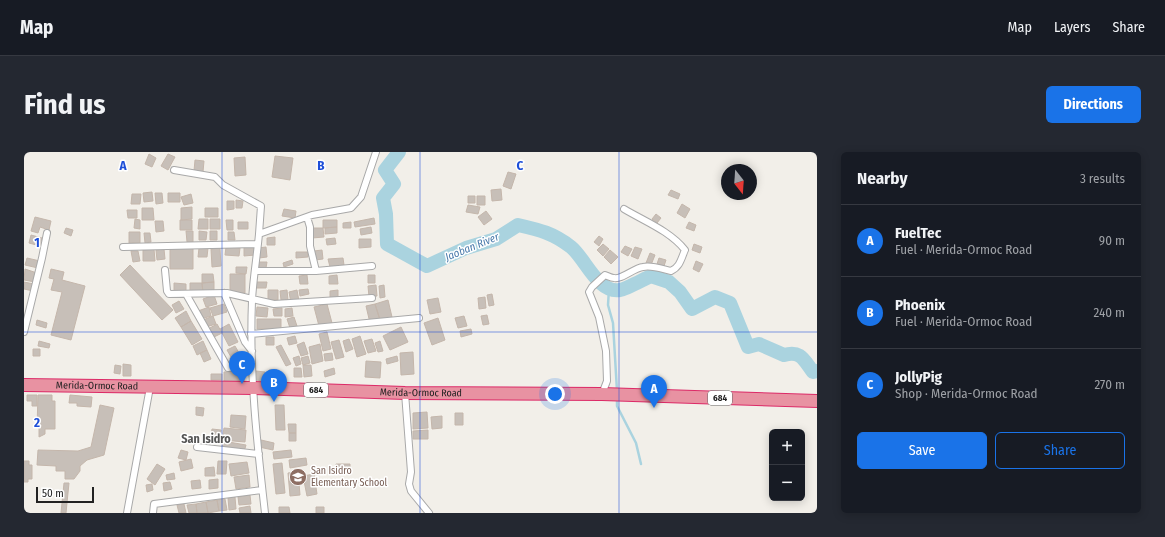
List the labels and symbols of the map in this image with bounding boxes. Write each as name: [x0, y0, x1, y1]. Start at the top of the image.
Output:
text: A: [118, 158, 127, 173]
text: B: [317, 158, 325, 173]
text: C: [517, 158, 524, 173]
north arrow: [721, 164, 757, 200]
water label: Jaoban River: [442, 230, 502, 264]
text: 1: [34, 235, 40, 250]
pin: C: [229, 351, 255, 384]
pin: B: [261, 369, 287, 402]
pin: A: [641, 375, 667, 408]
street label: Merida-Ormoc Road: [56, 379, 138, 392]
road number: 684: [304, 383, 328, 397]
your location: [545, 384, 565, 404]
street label: Merida-Ormoc Road: [380, 386, 462, 399]
road number: 684: [708, 391, 732, 405]
text: 2: [33, 415, 40, 430]
district label: San Isidro: [181, 432, 231, 446]
place label: San Isidro Elementary School: [311, 465, 387, 489]
school or university icon: San Isidro Elementary School: [288, 467, 308, 487]
scale bar: [36, 485, 94, 504]

